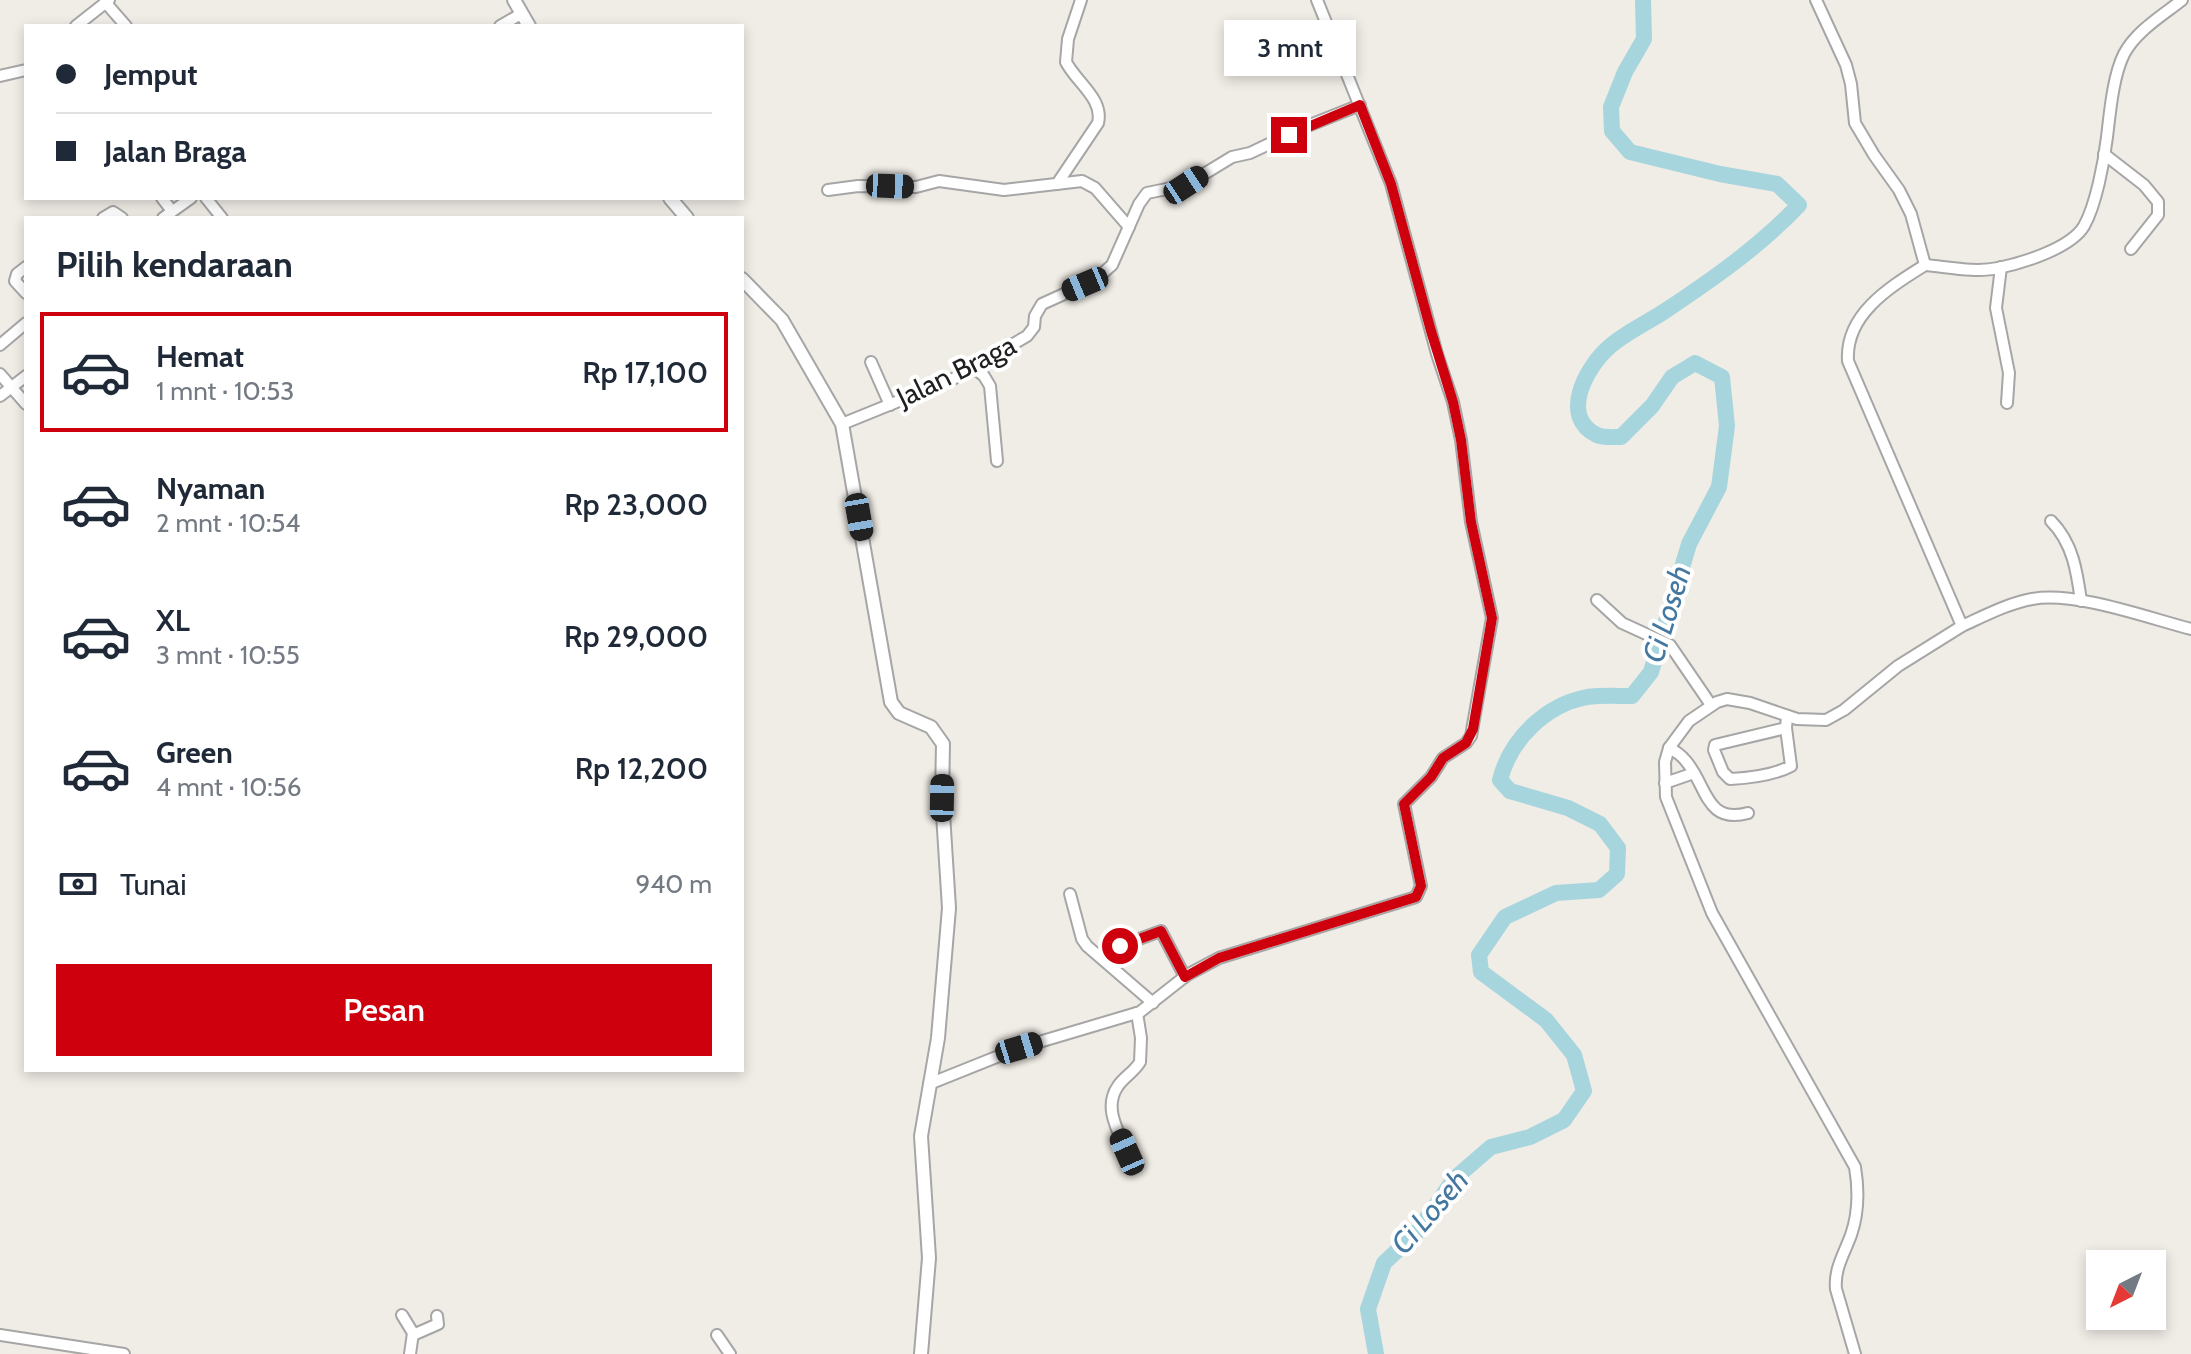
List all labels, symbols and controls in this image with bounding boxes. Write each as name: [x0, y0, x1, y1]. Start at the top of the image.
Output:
callout: 3 mnt: [1223, 19, 1355, 75]
text: 3 mnt: [1257, 32, 1323, 64]
text: Jemput: [104, 56, 198, 93]
route end: [1271, 117, 1307, 153]
text: Jalan Braga: [104, 133, 246, 170]
car: [1159, 162, 1213, 208]
car: [866, 173, 914, 199]
text: Pilih kendaraan: [56, 242, 293, 286]
car: [1058, 264, 1112, 304]
street label: Jalan Braga: [890, 327, 1022, 415]
icon: car: [60, 336, 132, 408]
text: Hemat: [156, 338, 244, 375]
text: Rp 17,100: [582, 354, 708, 391]
text: 1 mnt · 10:53: [156, 375, 294, 407]
icon: car: [60, 468, 132, 540]
text: Nyaman: [156, 470, 265, 507]
text: Rp 23,000: [564, 486, 708, 523]
car: [843, 491, 875, 543]
text: 2 mnt · 10:54: [156, 507, 300, 539]
water label: Ci Loseh: [1634, 561, 1699, 667]
icon: car: [60, 600, 132, 672]
text: XL: [156, 602, 190, 639]
text: Rp 29,000: [564, 618, 708, 655]
text: 3 mnt · 10:55: [156, 639, 300, 671]
icon: car: [60, 732, 132, 804]
text: Green: [156, 734, 233, 771]
text: Rp 12,200: [575, 750, 708, 787]
text: 4 mnt · 10:56: [156, 771, 302, 803]
car: [930, 774, 954, 822]
icon: cash: [56, 862, 100, 906]
text: Tunai: [120, 866, 187, 903]
text: 940 m: [635, 868, 712, 900]
route start: [1102, 928, 1138, 964]
button: Pesan: [56, 964, 712, 1056]
car: [993, 1030, 1045, 1066]
car: [1106, 1125, 1148, 1179]
water label: Ci Loseh: [1383, 1162, 1476, 1261]
north arrow: [2086, 1250, 2166, 1330]
map controls: [2086, 1250, 2166, 1330]

